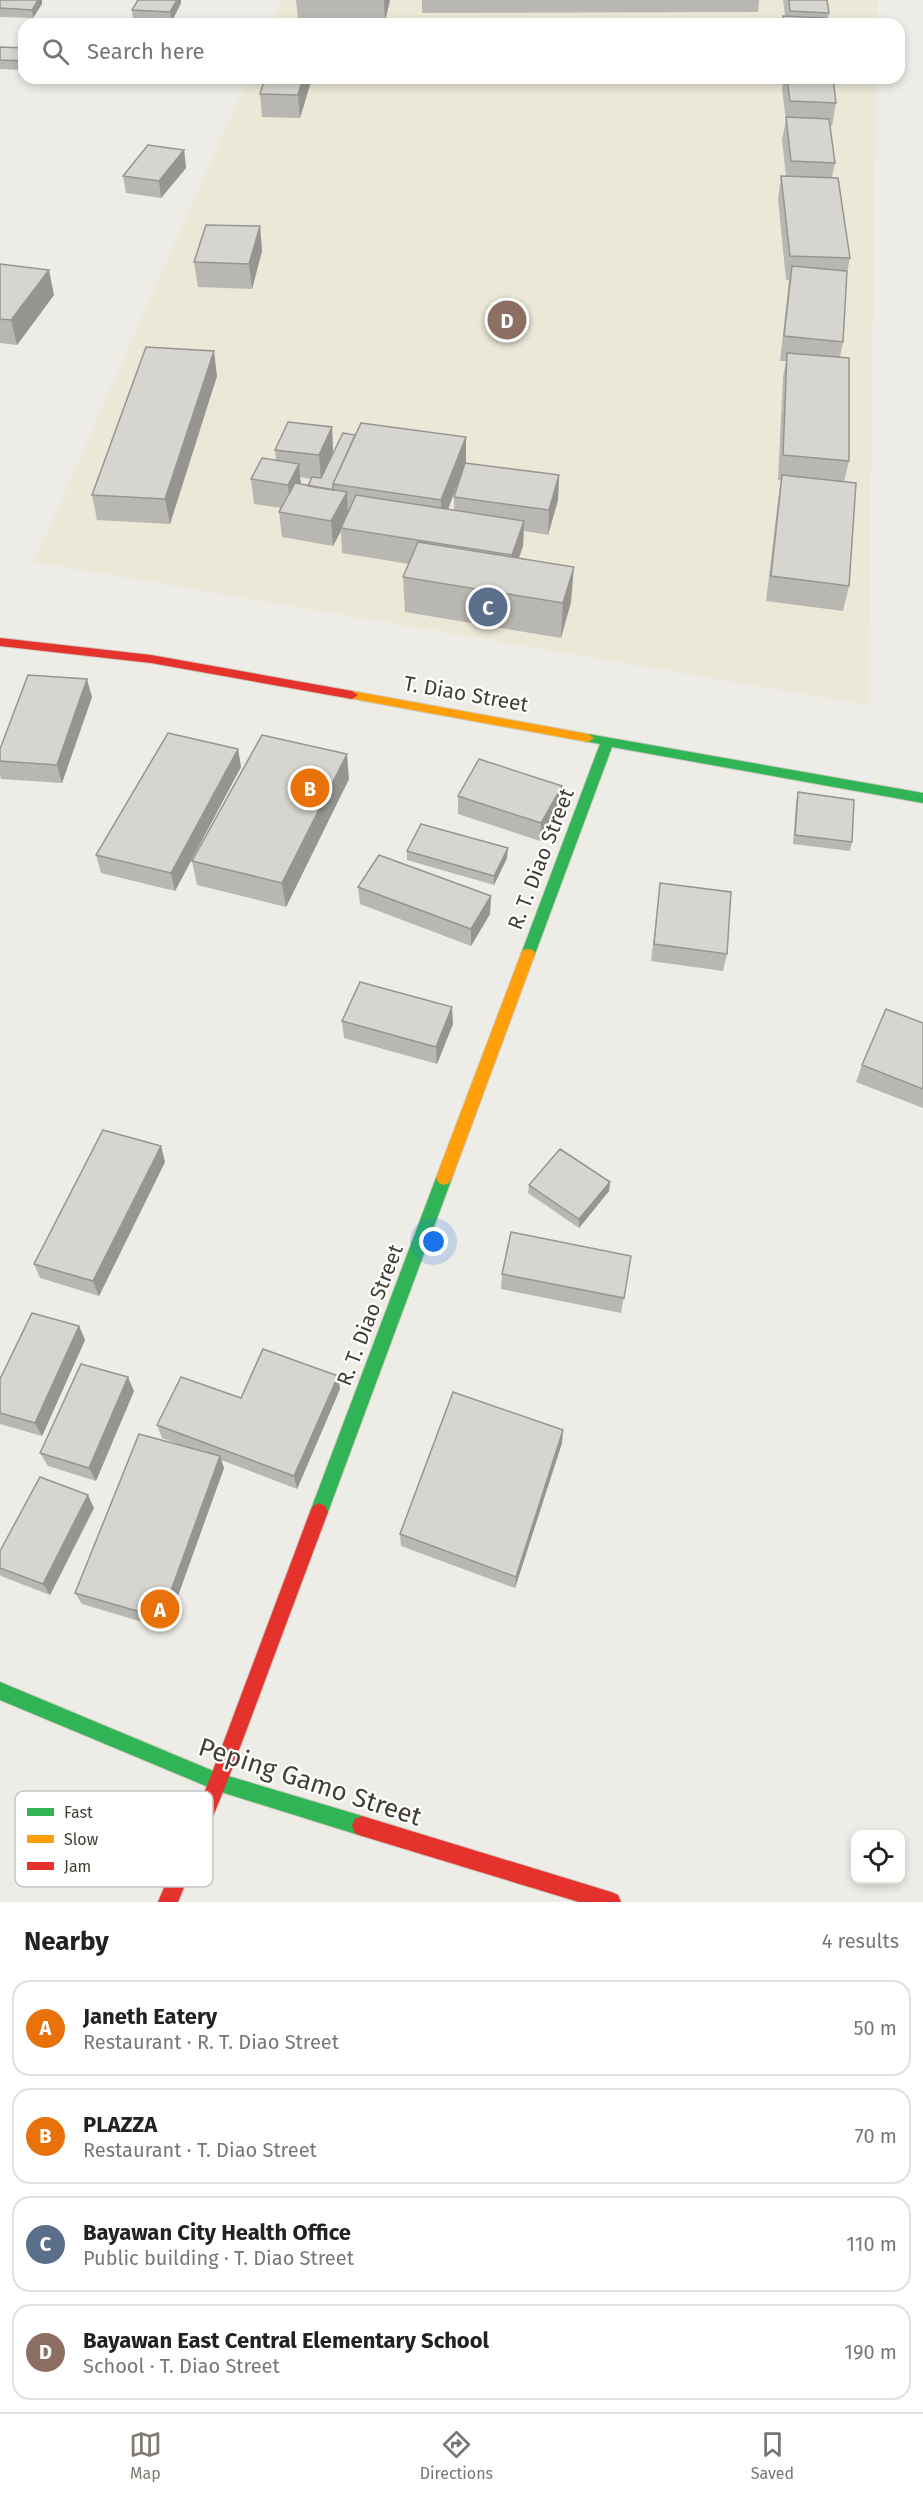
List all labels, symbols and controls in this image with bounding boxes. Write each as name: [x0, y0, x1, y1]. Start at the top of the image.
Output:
search box: [18, 18, 905, 84]
icon: search: [39, 35, 72, 68]
text: Search here: [87, 38, 205, 65]
pin: D: [488, 298, 526, 342]
pin: C: [468, 584, 508, 630]
street label: T. Diao Street: [402, 670, 531, 718]
pin: B: [290, 766, 330, 810]
street label: R. T. Diao Street: [502, 784, 580, 933]
your location: [419, 1227, 448, 1256]
street label: R. T. Diao Street: [331, 1240, 409, 1389]
pin: A: [140, 1586, 180, 1632]
street label: Peping Gamo Street: [195, 1731, 426, 1833]
legend: [15, 1791, 213, 1887]
text: Fast: [64, 1803, 93, 1822]
text: Slow: [64, 1830, 99, 1849]
map controls: [851, 1830, 905, 1884]
button: locate: [851, 1830, 905, 1884]
text: Jam: [64, 1857, 91, 1876]
text: Nearby: [24, 1926, 109, 1957]
text: 4 results: [822, 1929, 899, 1953]
text: Janeth Eatery: [83, 2003, 217, 2030]
text: A: [40, 2016, 51, 2040]
text: 50 m: [853, 2016, 897, 2040]
text: Restaurant · R. T. Diao Street: [83, 2030, 339, 2054]
text: PLAZZA: [83, 2111, 157, 2138]
text: B: [39, 2124, 52, 2148]
text: 70 m: [855, 2124, 897, 2148]
text: Restaurant · T. Diao Street: [83, 2138, 317, 2162]
text: Bayawan City Health Office: [83, 2219, 351, 2246]
text: C: [40, 2232, 51, 2256]
text: 110 m: [846, 2232, 897, 2256]
text: Public building · T. Diao Street: [83, 2246, 354, 2270]
text: Bayawan East Central Elementary School: [83, 2327, 489, 2354]
text: D: [39, 2340, 52, 2364]
text: 190 m: [844, 2340, 897, 2364]
text: School · T. Diao Street: [83, 2354, 280, 2378]
tab: Map: [129, 2428, 162, 2483]
tab: Directions: [420, 2428, 493, 2483]
tab: Saved: [751, 2428, 794, 2483]

